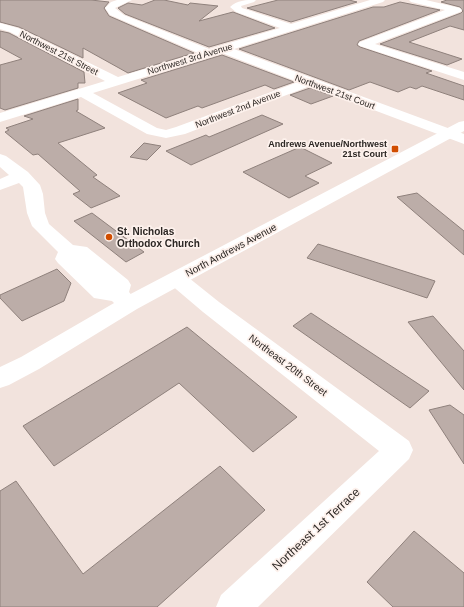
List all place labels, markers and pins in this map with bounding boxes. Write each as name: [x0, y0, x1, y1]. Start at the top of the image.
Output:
place label: Andrews Avenue/Northwest 21st Court: [268, 139, 387, 159]
marker: Andrews Avenue/Northwest 21st Court: [390, 144, 400, 154]
place label: St. Nicholas Orthodox Church: [117, 226, 200, 249]
marker: St. Nicholas Orthodox Church: [104, 232, 114, 242]

